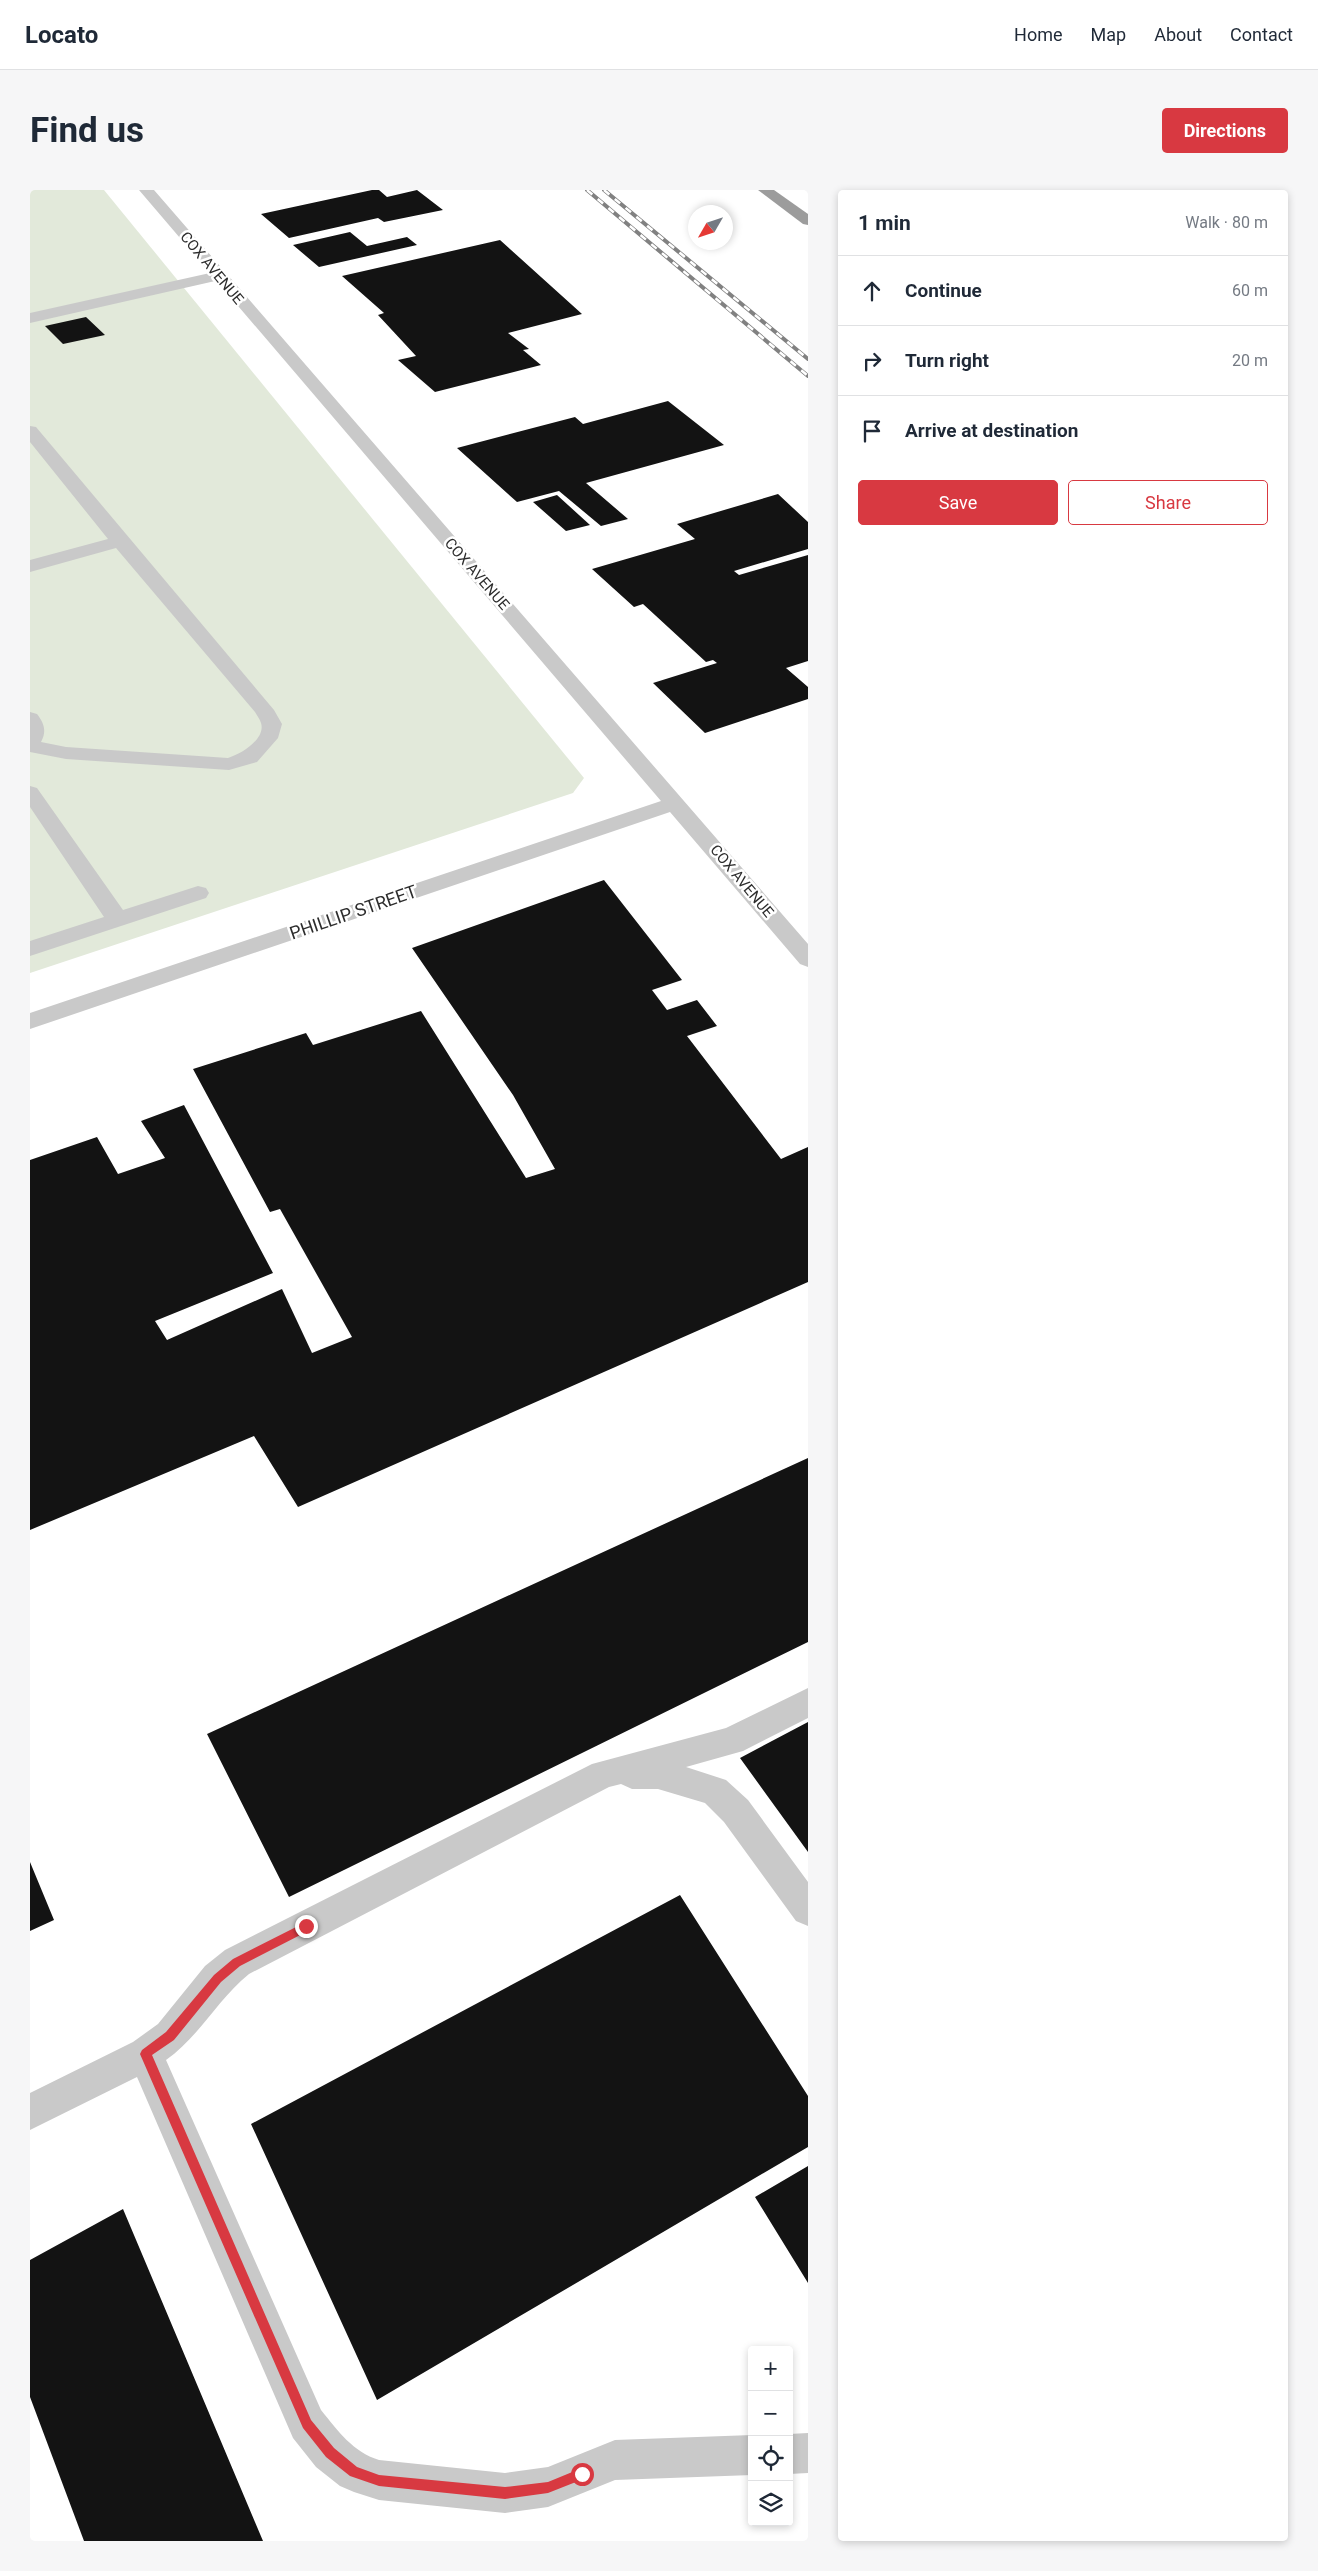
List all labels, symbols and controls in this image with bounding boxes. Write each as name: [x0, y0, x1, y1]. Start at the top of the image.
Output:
text: Locato: [25, 21, 98, 49]
text: Home: [1014, 24, 1063, 45]
text: Map: [1091, 24, 1126, 45]
text: About: [1154, 24, 1202, 45]
text: Contact: [1230, 24, 1293, 45]
button: Directions: [1162, 108, 1288, 153]
text: Find us: [30, 110, 144, 151]
north arrow: [688, 205, 733, 250]
text: 1 min: [858, 211, 911, 235]
text: Walk · 80 m: [1185, 213, 1268, 232]
street label: COX AVENUE: [176, 228, 248, 308]
icon: ahead: [858, 277, 886, 305]
text: Continue: [905, 279, 982, 302]
text: 60 m: [1232, 281, 1268, 300]
icon: right: [858, 347, 886, 375]
text: Turn right: [905, 349, 989, 372]
text: 20 m: [1232, 351, 1268, 370]
icon: arrive: [858, 417, 886, 445]
text: Arrive at destination: [905, 419, 1078, 442]
button: Save: [858, 480, 1058, 525]
button: Share: [1068, 480, 1268, 525]
street label: COX AVENUE: [441, 534, 513, 614]
street label: COX AVENUE: [706, 841, 778, 921]
street label: PHILLIP STREET: [287, 880, 420, 944]
route end: [295, 1915, 318, 1938]
map controls: [748, 2346, 793, 2526]
button: +: [748, 2346, 793, 2391]
button: −: [748, 2391, 793, 2436]
button: locate: [748, 2436, 793, 2481]
route start: [571, 2463, 594, 2486]
button: layers: [748, 2481, 793, 2526]

